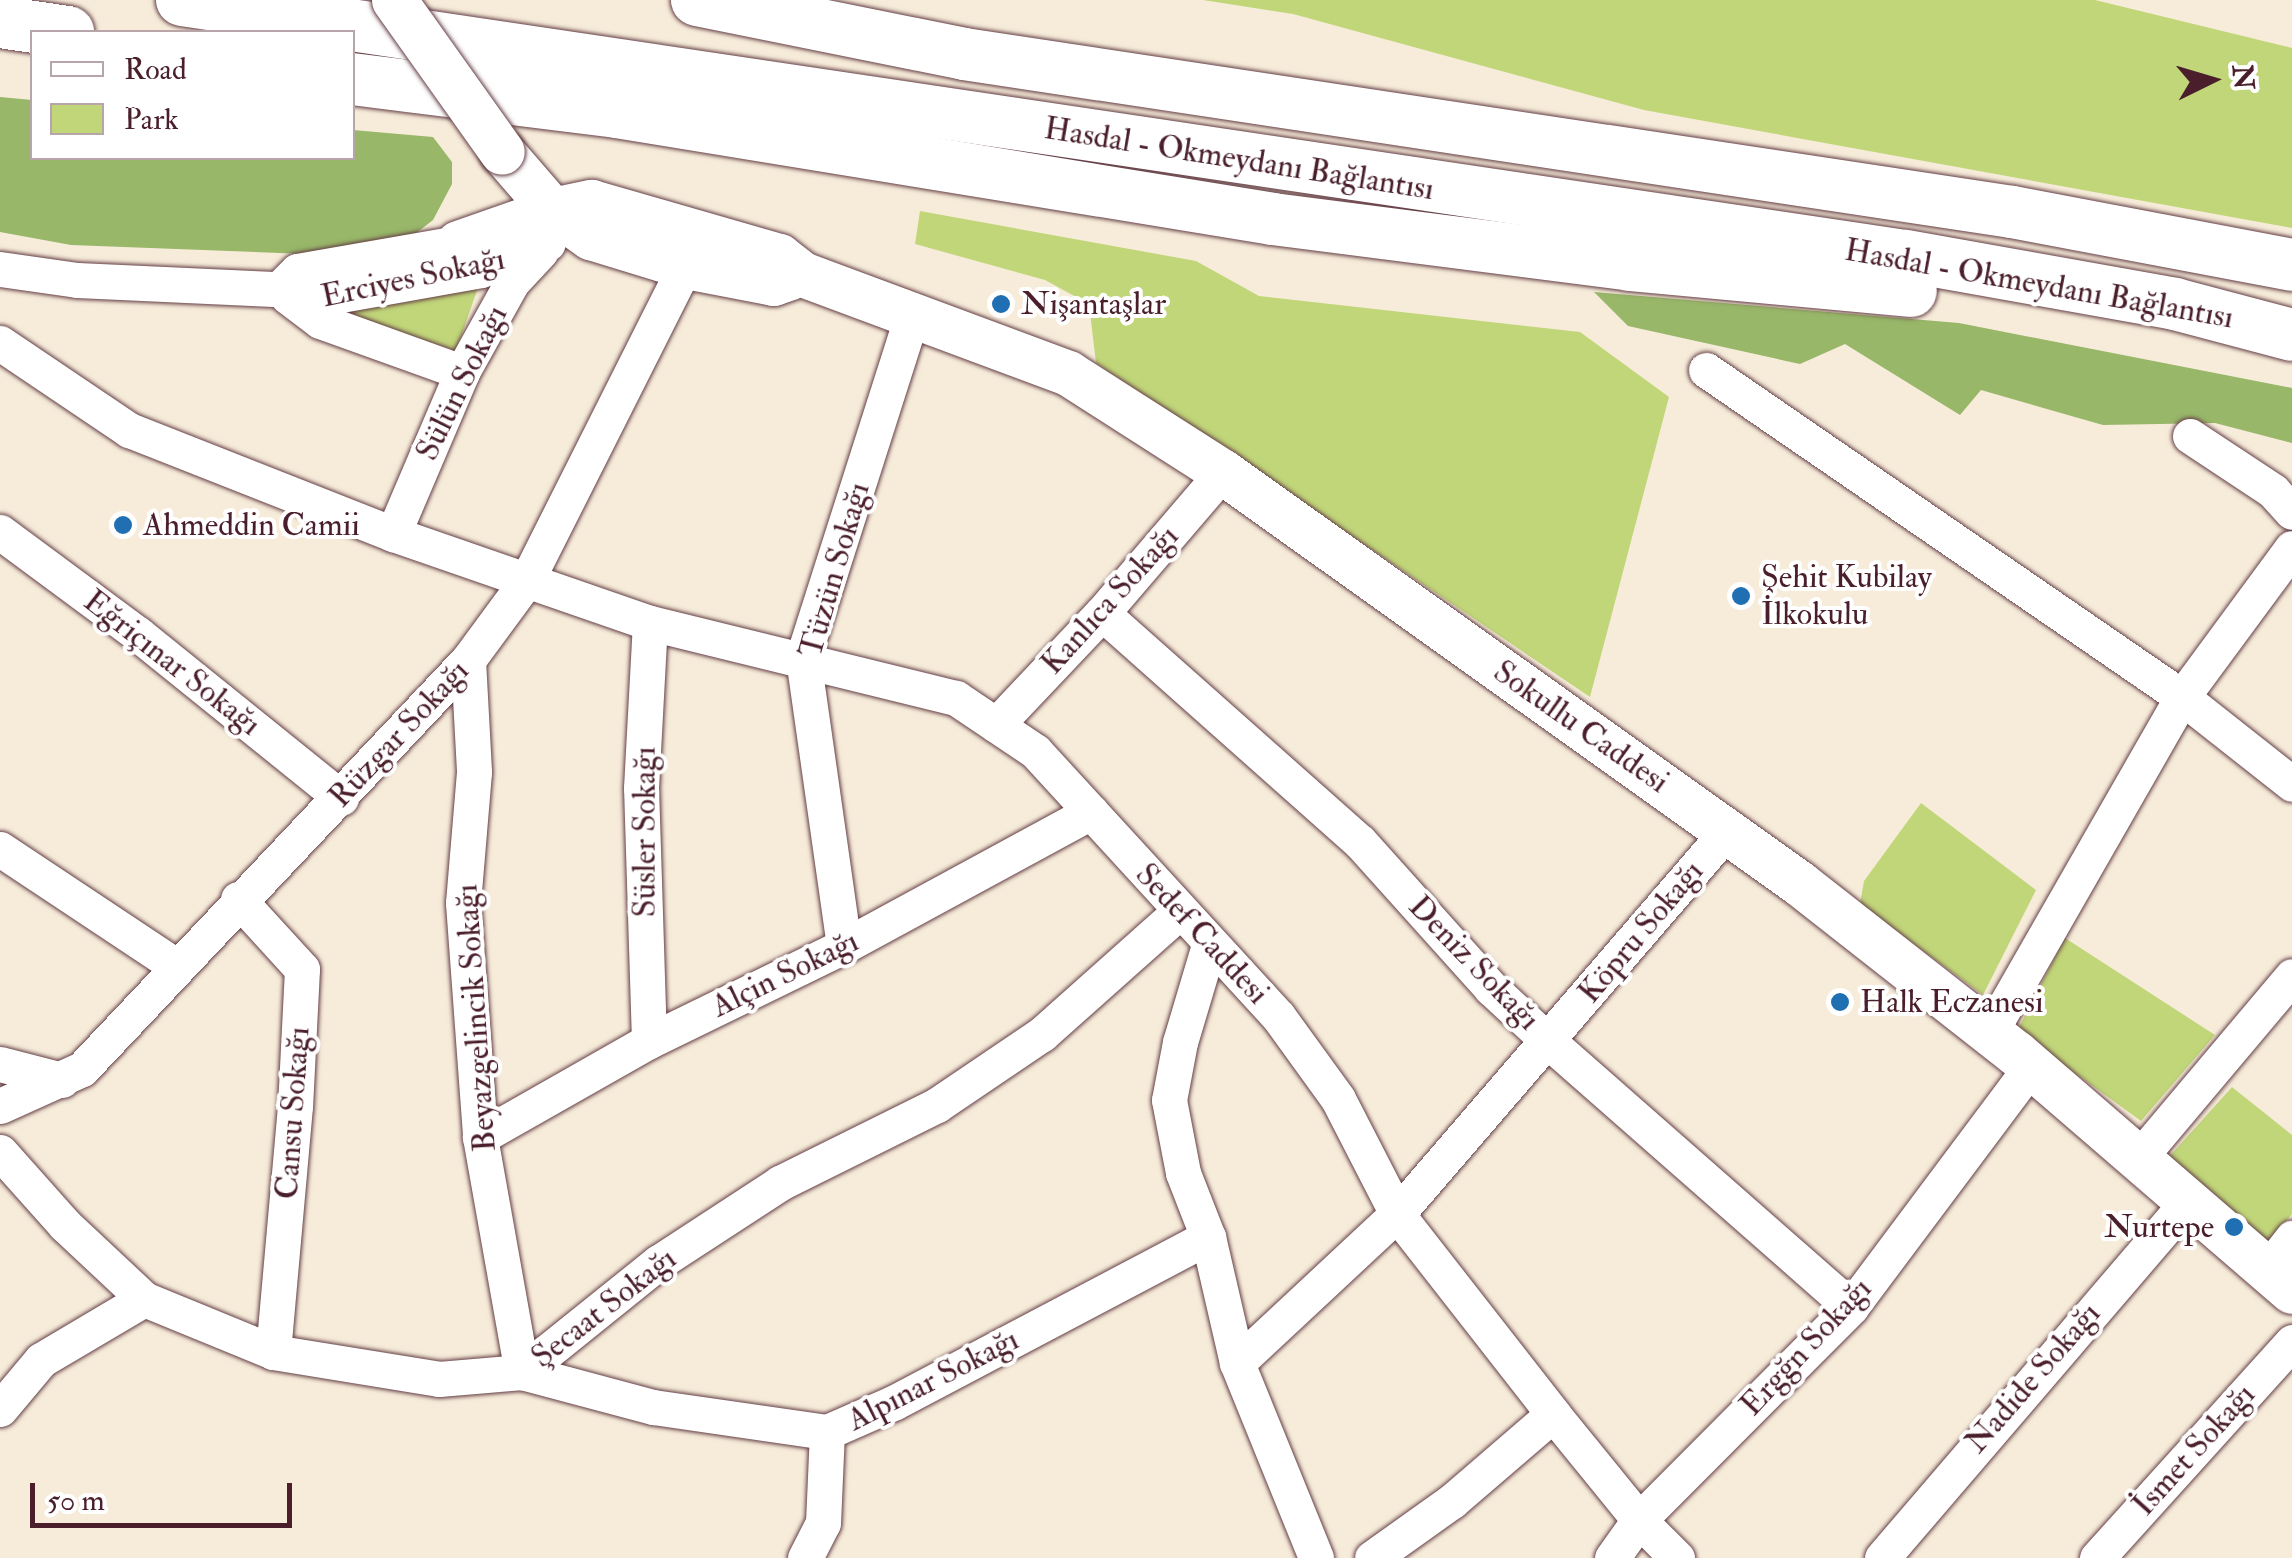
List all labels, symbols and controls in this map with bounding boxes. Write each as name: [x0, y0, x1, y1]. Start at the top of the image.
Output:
legend: [30, 30, 355, 160]
north arrow: [2162, 30, 2262, 130]
text: Road: [124, 51, 187, 88]
text: N: [2224, 63, 2261, 91]
text: Park: [124, 101, 179, 138]
street label: Hasdal - Okmeydanı Bağlantısı: [1041, 109, 1437, 209]
street label: Hasdal - Okmeydanı Bağlantısı: [1842, 231, 2236, 337]
street label: Erciyes Sokağı: [318, 240, 508, 316]
place label: Nişantaşlar: [1021, 285, 1166, 323]
marker: Nişantaşlar: [990, 293, 1012, 315]
street label: Sülün Sokağı: [408, 299, 516, 467]
street label: Tüzün Sokağı: [792, 478, 878, 662]
place label: Ahmeddin Camii: [143, 506, 360, 544]
marker: Ahmeddin Camii: [112, 514, 134, 536]
street label: Kanlıca Sokağı: [1033, 518, 1187, 682]
place label: Şehit Kubilay İlkokulu: [1761, 559, 1932, 634]
street label: Eğriçınar Sokağı: [76, 582, 268, 744]
marker: Şehit Kubilay İlkokulu: [1730, 585, 1752, 607]
street label: Rüzgar Sokağı: [321, 652, 477, 816]
street label: Sokullu Caddesi: [1486, 652, 1676, 802]
street label: Süsler Sokağı: [626, 747, 664, 917]
street label: Köpru Sokağı: [1570, 853, 1712, 1011]
street label: Sedef Caddesi: [1127, 856, 1277, 1012]
street label: Beyazgelincik Sokağı: [447, 883, 505, 1153]
street label: Deniz Sokağı: [1400, 888, 1548, 1038]
street label: Alçin Sokağı: [705, 922, 865, 1026]
place label: Halk Eczanesi: [1860, 983, 2044, 1021]
marker: Halk Eczanesi: [1829, 991, 1851, 1013]
street label: Cansu Sokağı: [268, 1025, 318, 1201]
place label: Nurtepe: [2104, 1208, 2214, 1246]
marker: Nurtepe: [2223, 1216, 2245, 1238]
street label: Şecaat Sokağı: [524, 1240, 684, 1376]
street label: Ergğn Sokağı: [1732, 1270, 1880, 1424]
street label: Nadide Sokağı: [1957, 1295, 2109, 1461]
street label: Alpınar Sokağı: [841, 1320, 1025, 1440]
street label: İsmet Sokağı: [2125, 1376, 2263, 1524]
scale bar: [35, 1463, 298, 1525]
text: 50 m: [47, 1482, 105, 1519]

